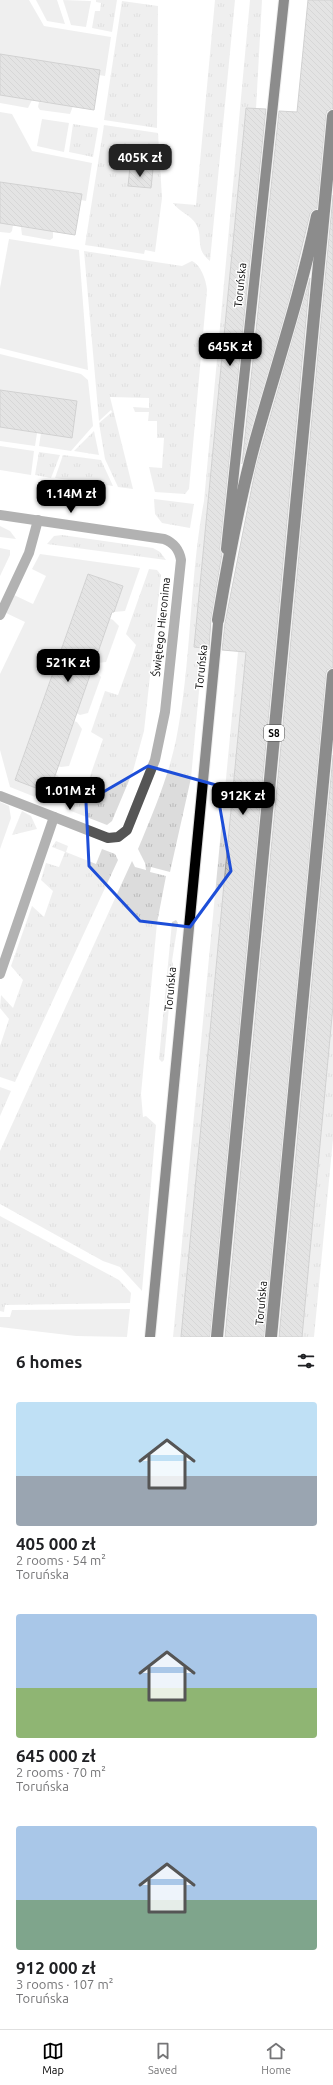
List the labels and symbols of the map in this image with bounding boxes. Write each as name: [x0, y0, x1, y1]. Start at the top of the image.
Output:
pin: 405K zł: [103, 144, 177, 178]
street label: Toruńska: [232, 262, 248, 308]
pin: 645K zł: [193, 333, 267, 367]
pin: 1.14M zł: [30, 480, 112, 514]
street label: Świętego Hieronima: [149, 577, 172, 677]
street label: Toruńska: [193, 644, 209, 690]
pin: 521K zł: [31, 649, 105, 683]
road number: S8: [264, 725, 284, 741]
pin: 1.01M zł: [29, 777, 111, 811]
pin: 912K zł: [206, 782, 280, 816]
street label: Toruńska: [162, 966, 178, 1012]
street label: Toruńska: [253, 1280, 269, 1326]

